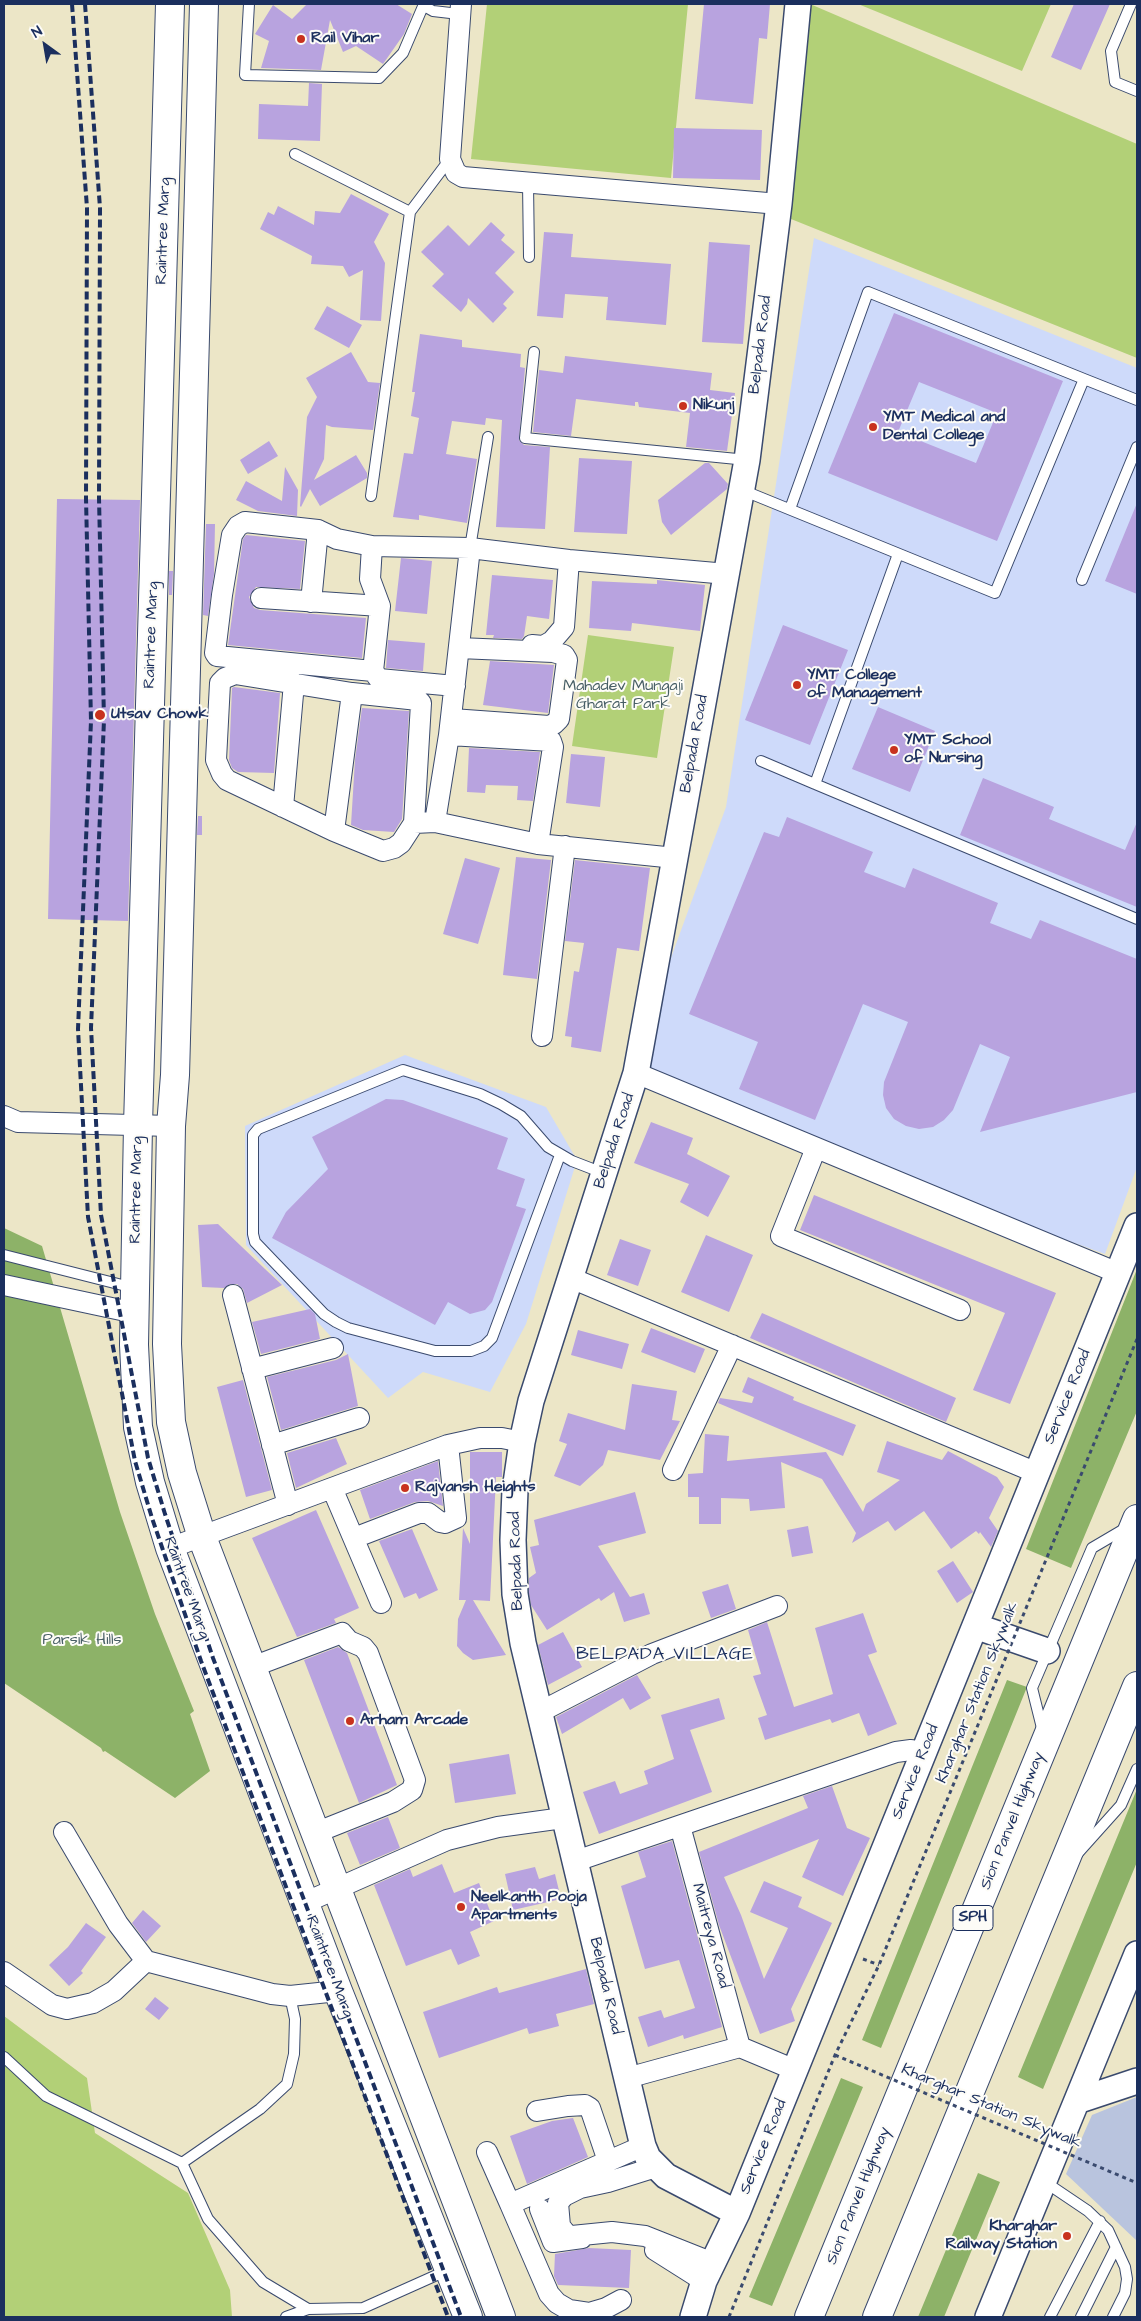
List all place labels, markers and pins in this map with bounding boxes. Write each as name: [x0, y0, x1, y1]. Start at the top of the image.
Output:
place label: Rail Vihar: [311, 29, 379, 49]
marker: Rail Vihar: [295, 33, 307, 45]
place label: Nikunj: [693, 396, 734, 416]
marker: Nikunj: [677, 400, 689, 412]
place label: YMT Medical and Dental College: [883, 408, 1005, 446]
marker: YMT Medical and Dental College: [867, 421, 879, 433]
place label: YMT College of Management: [807, 666, 922, 704]
marker: YMT College of Management: [791, 679, 803, 691]
place label: Utsav Chowk: [111, 705, 208, 725]
marker: Utsav Chowk: [93, 708, 107, 722]
place label: YMT School of Nursing: [904, 731, 991, 769]
marker: YMT School of Nursing: [888, 744, 900, 756]
place label: Rajvansh Heights: [415, 1478, 536, 1498]
marker: Rajvansh Heights: [399, 1482, 411, 1494]
place label: Arham Arcade: [360, 1711, 468, 1731]
marker: Arham Arcade: [344, 1715, 356, 1727]
place label: Neelkanth Pooja Apartments: [471, 1888, 587, 1926]
marker: Neelkanth Pooja Apartments: [455, 1901, 467, 1913]
place label: Kharghar Railway Station: [945, 2217, 1057, 2255]
marker: Kharghar Railway Station: [1061, 2230, 1073, 2242]

